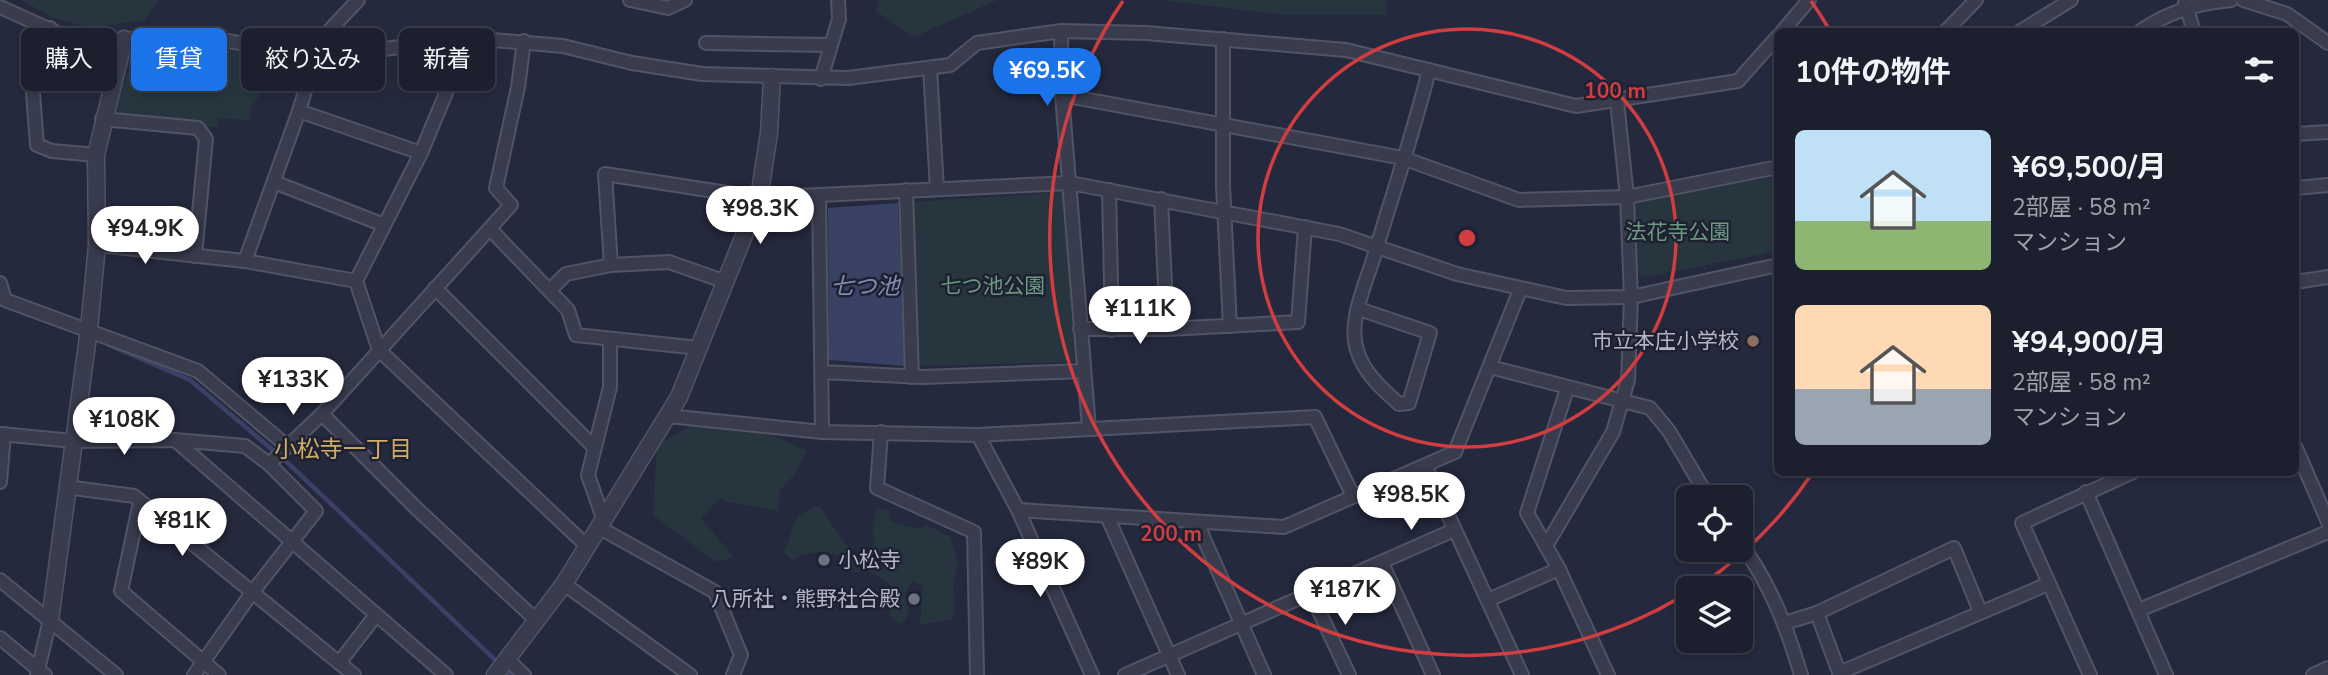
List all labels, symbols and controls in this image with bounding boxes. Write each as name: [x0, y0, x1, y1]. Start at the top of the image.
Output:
chip: 購入: [21, 28, 117, 91]
chip: 賃貸: [131, 28, 227, 91]
chip: 絞り込み: [241, 28, 385, 91]
chip: 新着: [399, 28, 495, 91]
pin: ¥69.5K: [990, 48, 1104, 108]
icon: filters: [2240, 51, 2278, 89]
text: 10件の物件: [1795, 52, 1951, 93]
text: ¥69.5K: [1009, 55, 1085, 86]
text: 100 m: [1584, 77, 1646, 105]
text: ¥69,500/月: [2012, 147, 2167, 188]
icon: home: [1851, 158, 1935, 242]
pin: ¥98.3K: [703, 187, 817, 246]
text: 2部屋 · 58 m²: [2012, 192, 2151, 223]
text: ¥98.3K: [722, 193, 798, 224]
pin: ¥94.9K: [88, 206, 202, 266]
text: ¥94.9K: [107, 213, 183, 244]
park label: 法花寺公園: [1626, 218, 1731, 246]
centre of rings: [1455, 226, 1479, 250]
text: マンション: [2012, 227, 2127, 258]
water label: 七つ池: [831, 271, 902, 302]
park label: 七つ池公園: [941, 272, 1046, 300]
pin: ¥111K: [1091, 286, 1189, 346]
text: ¥111K: [1105, 293, 1175, 324]
text: ¥94,900/月: [2012, 322, 2167, 363]
place label: 市立本庄小学校: [1592, 327, 1739, 355]
marker: 市立本庄小学校: [1745, 333, 1761, 349]
icon: home: [1851, 333, 1935, 417]
pin: ¥133K: [244, 358, 342, 417]
text: ¥133K: [258, 364, 328, 395]
text: 2部屋 · 58 m²: [2012, 367, 2151, 398]
pin: ¥108K: [75, 398, 173, 457]
text: マンション: [2012, 402, 2127, 433]
text: ¥108K: [89, 404, 159, 435]
district label: 小松寺一丁目: [274, 434, 412, 465]
pin: ¥98.5K: [1354, 472, 1468, 532]
text: ¥98.5K: [1373, 479, 1449, 510]
map controls: [1676, 485, 1753, 653]
button: locate: [1676, 485, 1753, 562]
pin: ¥81K: [141, 498, 223, 558]
text: ¥81K: [154, 505, 210, 536]
text: 200 m: [1140, 520, 1202, 548]
pin: ¥89K: [999, 540, 1081, 599]
place label: 小松寺: [838, 546, 901, 574]
text: ¥89K: [1012, 546, 1068, 577]
marker: 小松寺: [816, 552, 832, 568]
pin: ¥187K: [1296, 568, 1394, 627]
text: ¥187K: [1310, 574, 1380, 605]
button: layers: [1676, 576, 1753, 653]
place label: 八所社・熊野社合殿: [711, 585, 900, 613]
marker: 八所社・熊野社合殿: [906, 591, 922, 607]

